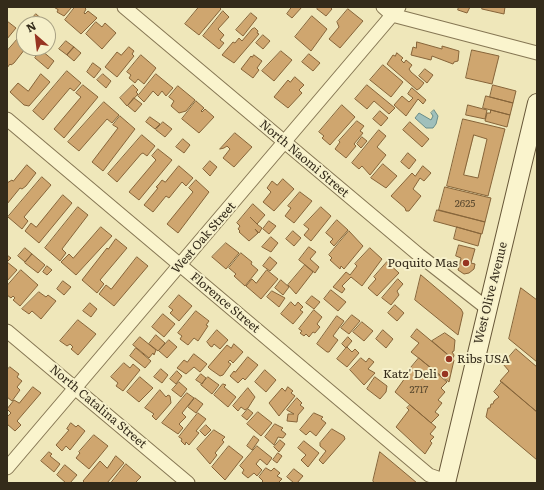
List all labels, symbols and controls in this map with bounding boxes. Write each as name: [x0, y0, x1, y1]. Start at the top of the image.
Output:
north arrow: [16, 16, 56, 56]
text: N: [23, 17, 39, 36]
street label: North Naomi Street: [256, 117, 352, 201]
house number: 2625: [455, 198, 475, 210]
street label: West Oak Street: [169, 199, 239, 277]
street label: West Olive Avenue: [471, 240, 511, 346]
place label: Poquito Mas: [388, 256, 458, 270]
marker: Poquito Mas: [461, 258, 471, 268]
street label: Florence Street: [187, 270, 263, 336]
place label: Ribs USA: [457, 352, 510, 366]
marker: Ribs USA: [444, 354, 454, 364]
street label: North Catalina Street: [47, 362, 149, 452]
place label: Katz' Deli: [383, 367, 437, 381]
marker: Katz' Deli: [440, 369, 450, 379]
house number: 2717: [410, 384, 428, 396]

